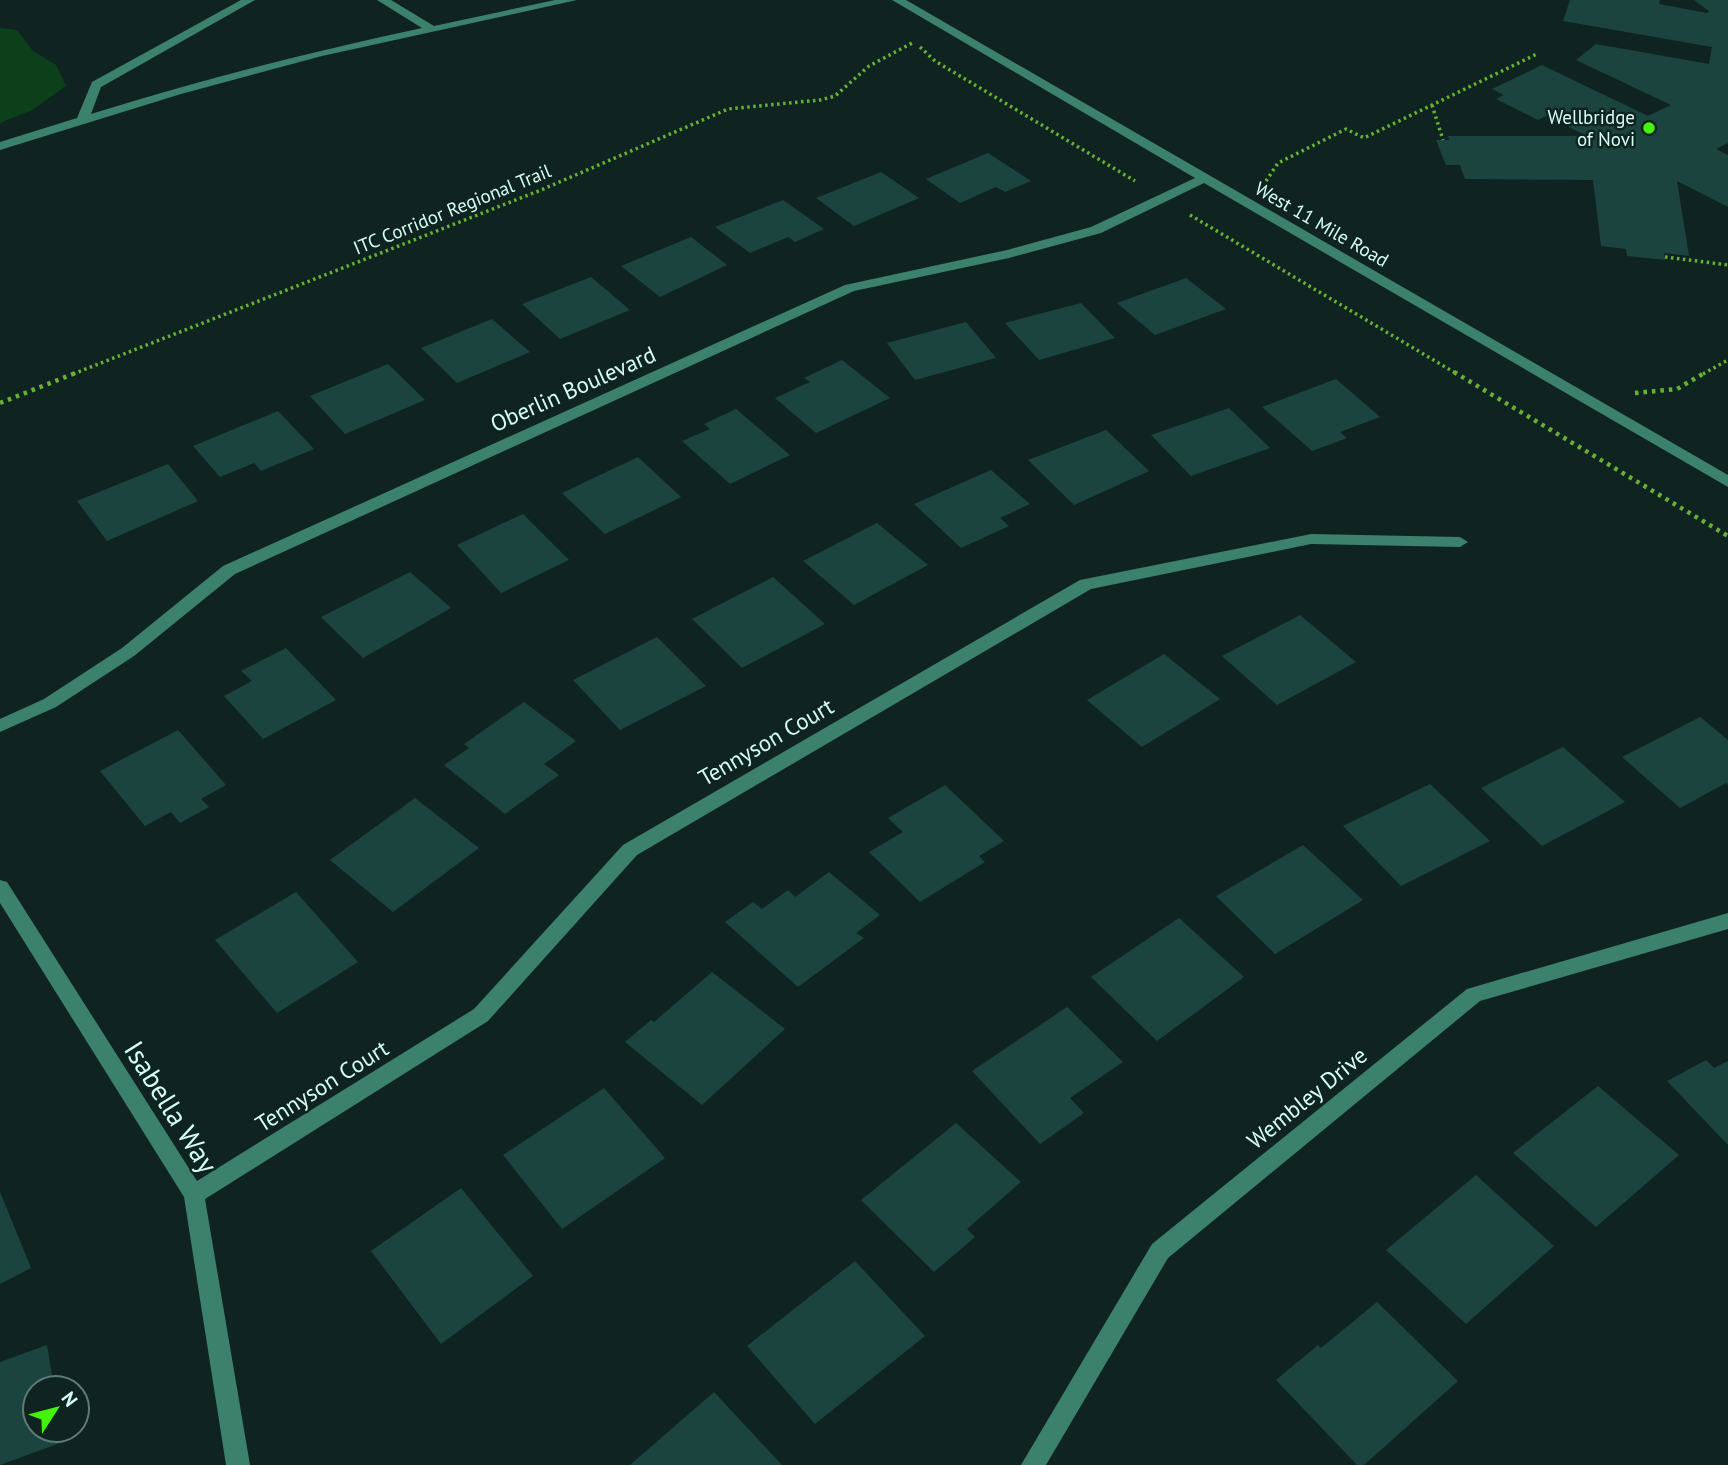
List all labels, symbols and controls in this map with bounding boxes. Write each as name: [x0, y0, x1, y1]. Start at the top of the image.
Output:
place label: Wellbridge of Novi: [1547, 105, 1635, 151]
marker: Wellbridge of Novi: [1641, 120, 1657, 136]
street label: ITC Corridor Regional Trail: [350, 158, 555, 260]
street label: West 11 Mile Road: [1251, 176, 1393, 272]
street label: Oberlin Boulevard: [486, 339, 660, 438]
street label: Tennyson Court: [693, 691, 839, 792]
street label: Tennyson Court: [250, 1033, 394, 1138]
street label: Isabella Way: [116, 1034, 227, 1180]
street label: Wembley Drive: [1241, 1040, 1373, 1155]
north arrow: [21, 1374, 91, 1444]
text: N: [56, 1387, 83, 1411]

